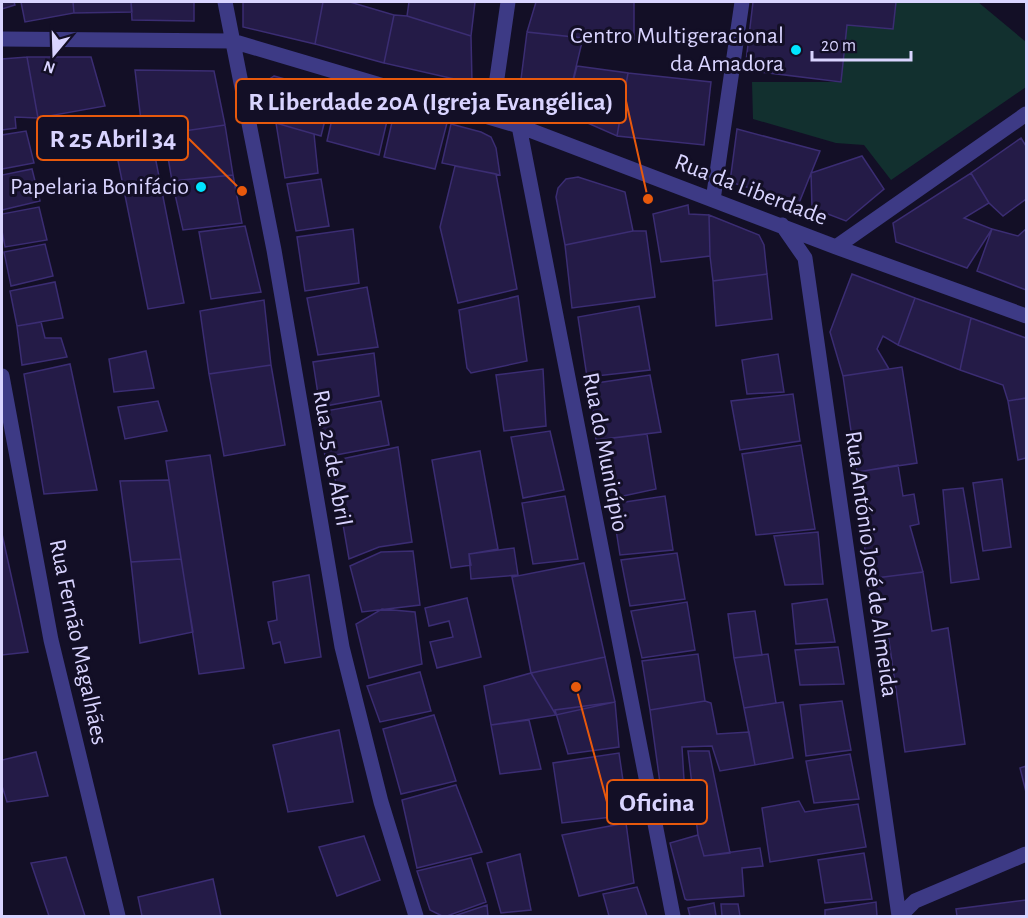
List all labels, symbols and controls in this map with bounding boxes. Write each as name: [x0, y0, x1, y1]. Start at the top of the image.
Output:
north arrow: [24, 24, 84, 84]
place label: Centro Multigeracional da Amadora: [570, 24, 784, 76]
scale bar: [812, 24, 911, 62]
text: 20 m: [821, 37, 856, 55]
marker: Centro Multigeracional da Amadora: [789, 43, 803, 57]
text: N: [42, 58, 57, 77]
callout: R Liberdade 20A (Igreja Evangélica): [236, 79, 626, 123]
text: R Liberdade 20A (Igreja Evangélica): [248, 89, 614, 115]
callout: R 25 Abril 34: [37, 116, 188, 160]
text: R 25 Abril 34: [50, 126, 176, 152]
street label: Rua da Liberdade: [671, 150, 831, 230]
place label: Papelaria Bonifácio: [10, 175, 189, 199]
marker: Papelaria Bonifácio: [194, 180, 208, 194]
street label: Rua do Município: [578, 370, 632, 534]
street label: Rua 25 de Abril: [308, 388, 356, 528]
street label: Rua António José de Almeida: [840, 429, 902, 699]
street label: Rua Fernão Magalhães: [44, 537, 112, 747]
callout: Oficina: [607, 780, 707, 824]
text: Oficina: [619, 790, 695, 816]

